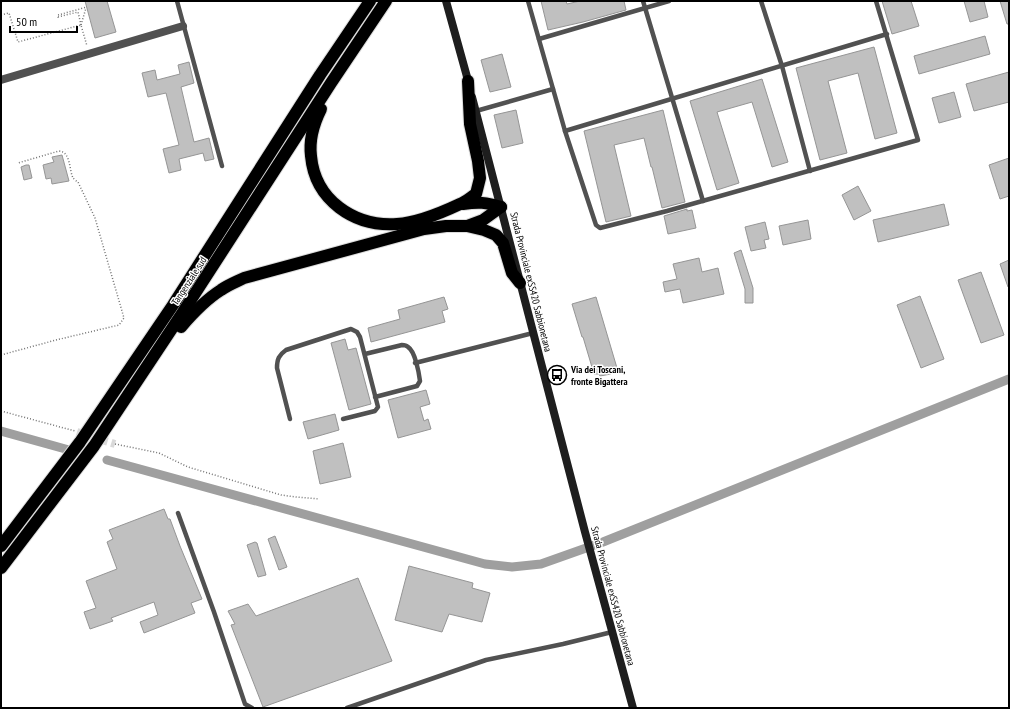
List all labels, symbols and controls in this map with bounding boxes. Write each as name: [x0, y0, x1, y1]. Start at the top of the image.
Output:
scale bar: [10, 8, 77, 34]
text: 50 m: [16, 14, 37, 29]
street label: Strada Provinciale exSS420 Sabbionetana: [507, 211, 555, 353]
street label: Tangenziale sud: [169, 254, 209, 308]
place label: Via dei Toscani, fronte Bigattera: [570, 363, 628, 388]
bus stop icon: Via dei Toscani, fronte Bigattera: [546, 364, 568, 386]
street label: Strada Provinciale exSS420 Sabbionetana: [588, 525, 638, 667]

